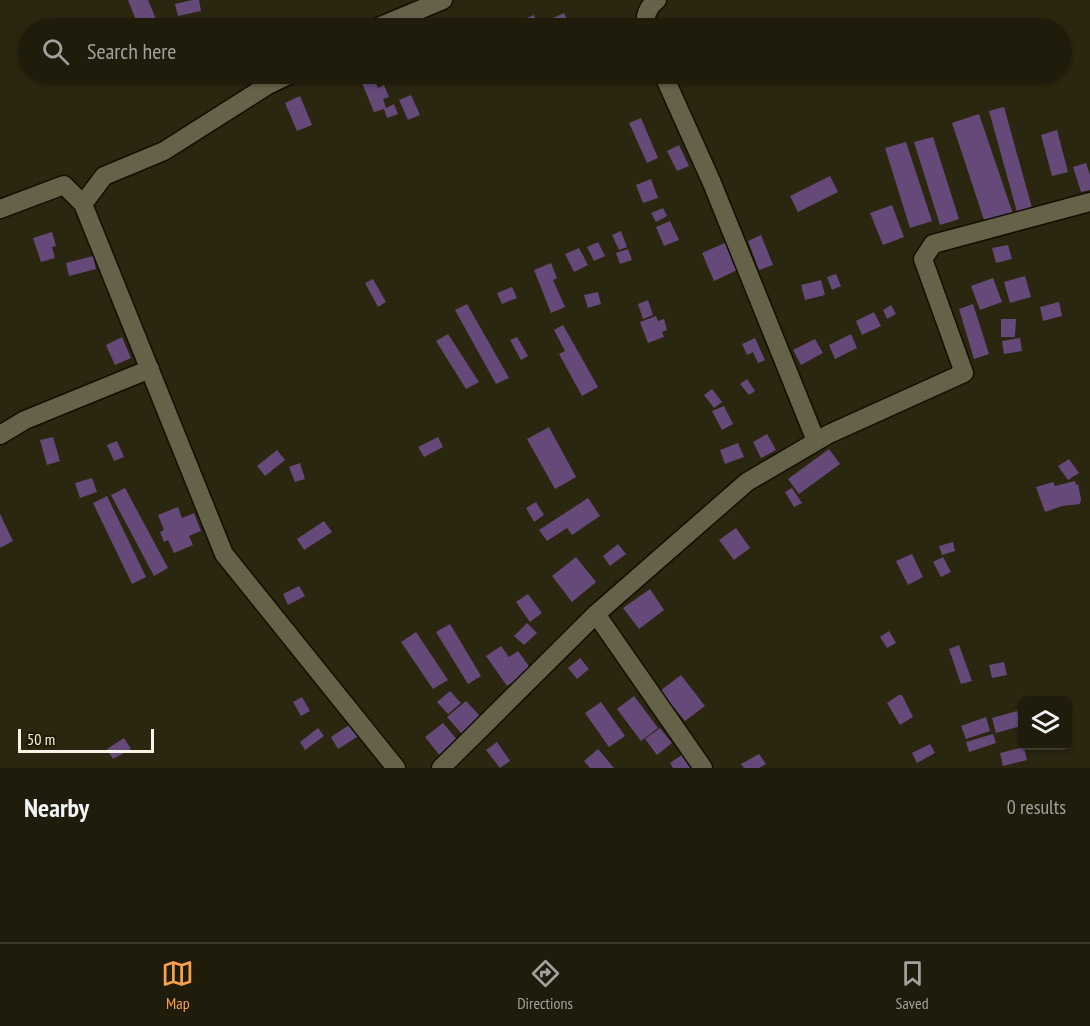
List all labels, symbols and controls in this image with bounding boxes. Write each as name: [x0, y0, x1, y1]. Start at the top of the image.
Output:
search box: [18, 18, 1072, 84]
icon: search: [39, 35, 72, 68]
text: Search here: [87, 37, 176, 65]
map controls: [1018, 696, 1072, 750]
button: layers: [1018, 696, 1072, 750]
scale bar: [18, 726, 154, 754]
text: 50 m: [27, 729, 55, 749]
text: Nearby: [24, 791, 89, 824]
text: 0 results: [1007, 794, 1066, 820]
tab: Map: [161, 957, 194, 1013]
tab: Directions: [517, 957, 573, 1013]
tab: Saved: [896, 957, 929, 1013]

